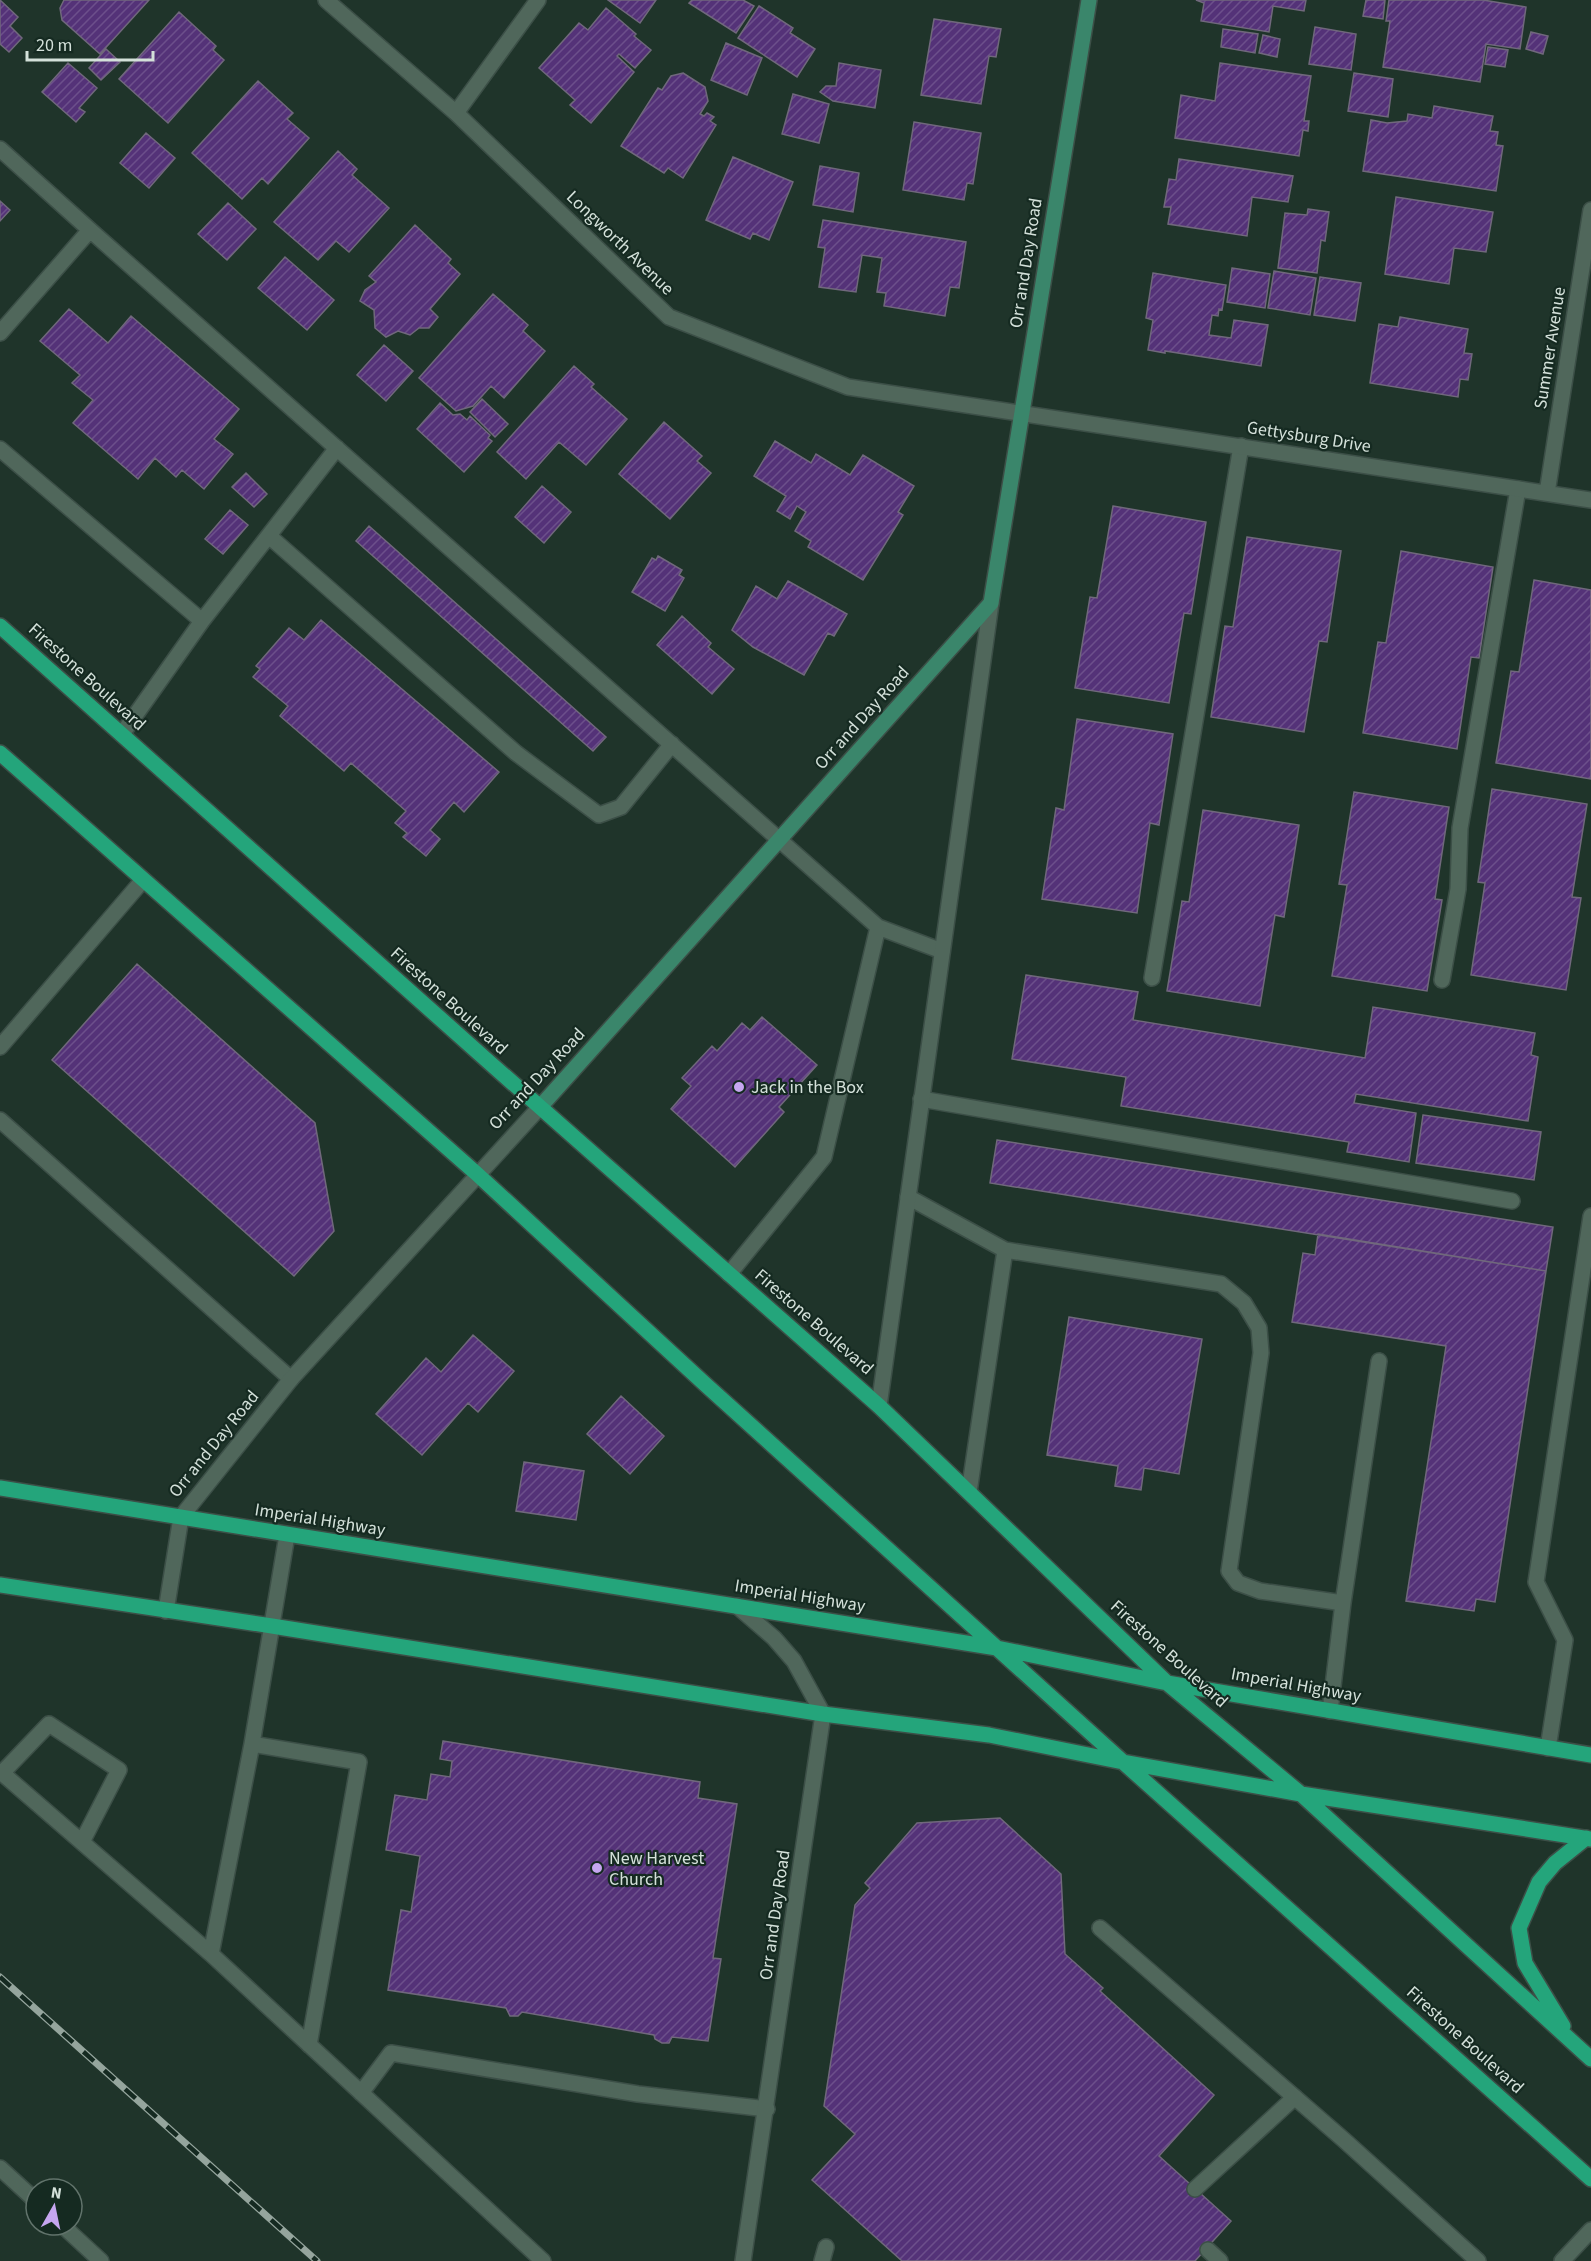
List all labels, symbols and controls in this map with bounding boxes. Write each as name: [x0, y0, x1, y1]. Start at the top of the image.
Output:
scale bar: [27, 24, 153, 62]
text: 20 m: [36, 33, 72, 58]
street label: Longworth Avenue: [561, 185, 679, 301]
street label: Orr and Day Road: [1003, 196, 1049, 330]
street label: Summer Avenue: [1528, 285, 1572, 411]
street label: Gettysburg Drive: [1245, 415, 1373, 459]
street label: Firestone Boulevard: [23, 617, 151, 737]
street label: Orr and Day Road: [809, 661, 915, 775]
street label: Firestone Boulevard: [385, 941, 513, 1061]
street label: Orr and Day Road: [483, 1022, 591, 1136]
place label: Jack in the Box: [751, 1075, 864, 1100]
marker: Jack in the Box: [732, 1080, 746, 1094]
street label: Firestone Boulevard: [749, 1263, 879, 1381]
street label: Orr and Day Road: [163, 1385, 265, 1503]
street label: Imperial Highway: [253, 1497, 388, 1543]
street label: Imperial Highway: [733, 1573, 868, 1619]
street label: Firestone Boulevard: [1105, 1594, 1233, 1714]
street label: Imperial Highway: [1229, 1661, 1364, 1709]
place label: New Harvest Church: [609, 1846, 704, 1892]
street label: Orr and Day Road: [753, 1848, 797, 1982]
marker: New Harvest Church: [590, 1861, 604, 1875]
street label: Firestone Boulevard: [1401, 1980, 1529, 2100]
north arrow: [24, 2177, 84, 2237]
text: N: [49, 2181, 63, 2205]

